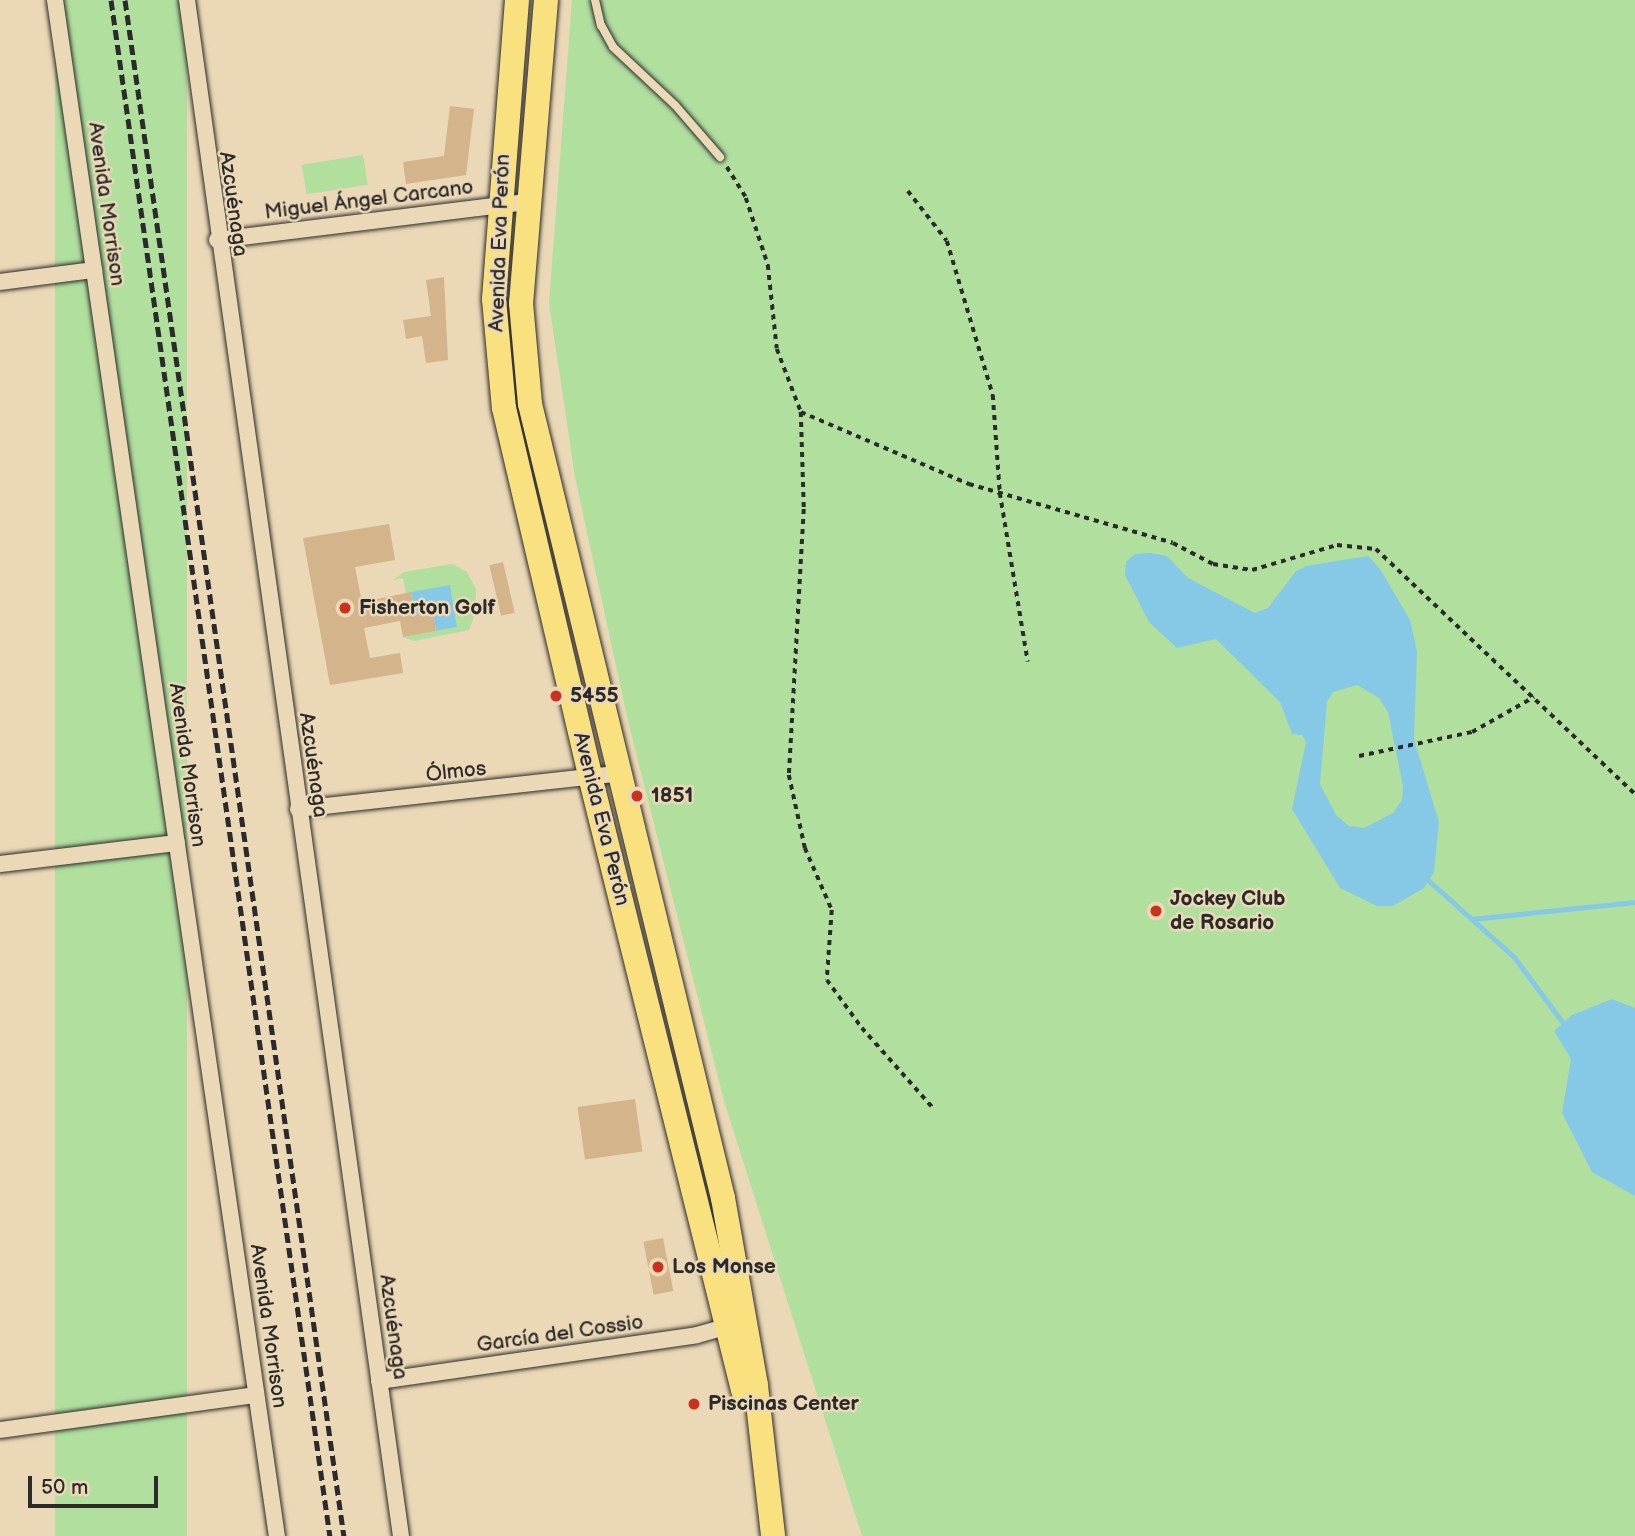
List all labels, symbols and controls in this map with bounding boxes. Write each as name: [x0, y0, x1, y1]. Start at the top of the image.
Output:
street label: Avenida Morrison: [82, 120, 130, 288]
street label: Azcuénaga: [213, 150, 253, 258]
street label: Avenida Eva Perón: [484, 154, 516, 332]
street label: Miguel Ángel Carcano: [263, 175, 475, 225]
place label: Fisherton Golf: [359, 595, 495, 621]
marker: Fisherton Golf: [337, 600, 353, 616]
street label: Avenida Morrison: [163, 681, 211, 849]
place label: 5455: [570, 683, 619, 709]
marker: 5455: [548, 688, 564, 704]
street label: Azcuénaga: [293, 711, 333, 819]
street label: Avenida Eva Perón: [567, 730, 635, 908]
street label: Ólmos: [425, 756, 487, 788]
place label: 1851: [651, 783, 693, 809]
marker: 1851: [629, 788, 645, 804]
place label: Jockey Club de Rosario: [1170, 886, 1286, 936]
marker: Jockey Club de Rosario: [1148, 903, 1164, 919]
street label: Avenida Morrison: [244, 1242, 292, 1410]
place label: Los Monse: [672, 1254, 776, 1280]
marker: Los Monse: [650, 1259, 666, 1275]
street label: Azcuénaga: [373, 1273, 413, 1381]
street label: García del Cossio: [475, 1310, 645, 1358]
place label: Piscinas Center: [708, 1391, 859, 1417]
marker: Piscinas Center: [686, 1396, 702, 1412]
scale bar: [32, 1462, 161, 1506]
text: 50 m: [41, 1475, 88, 1500]

